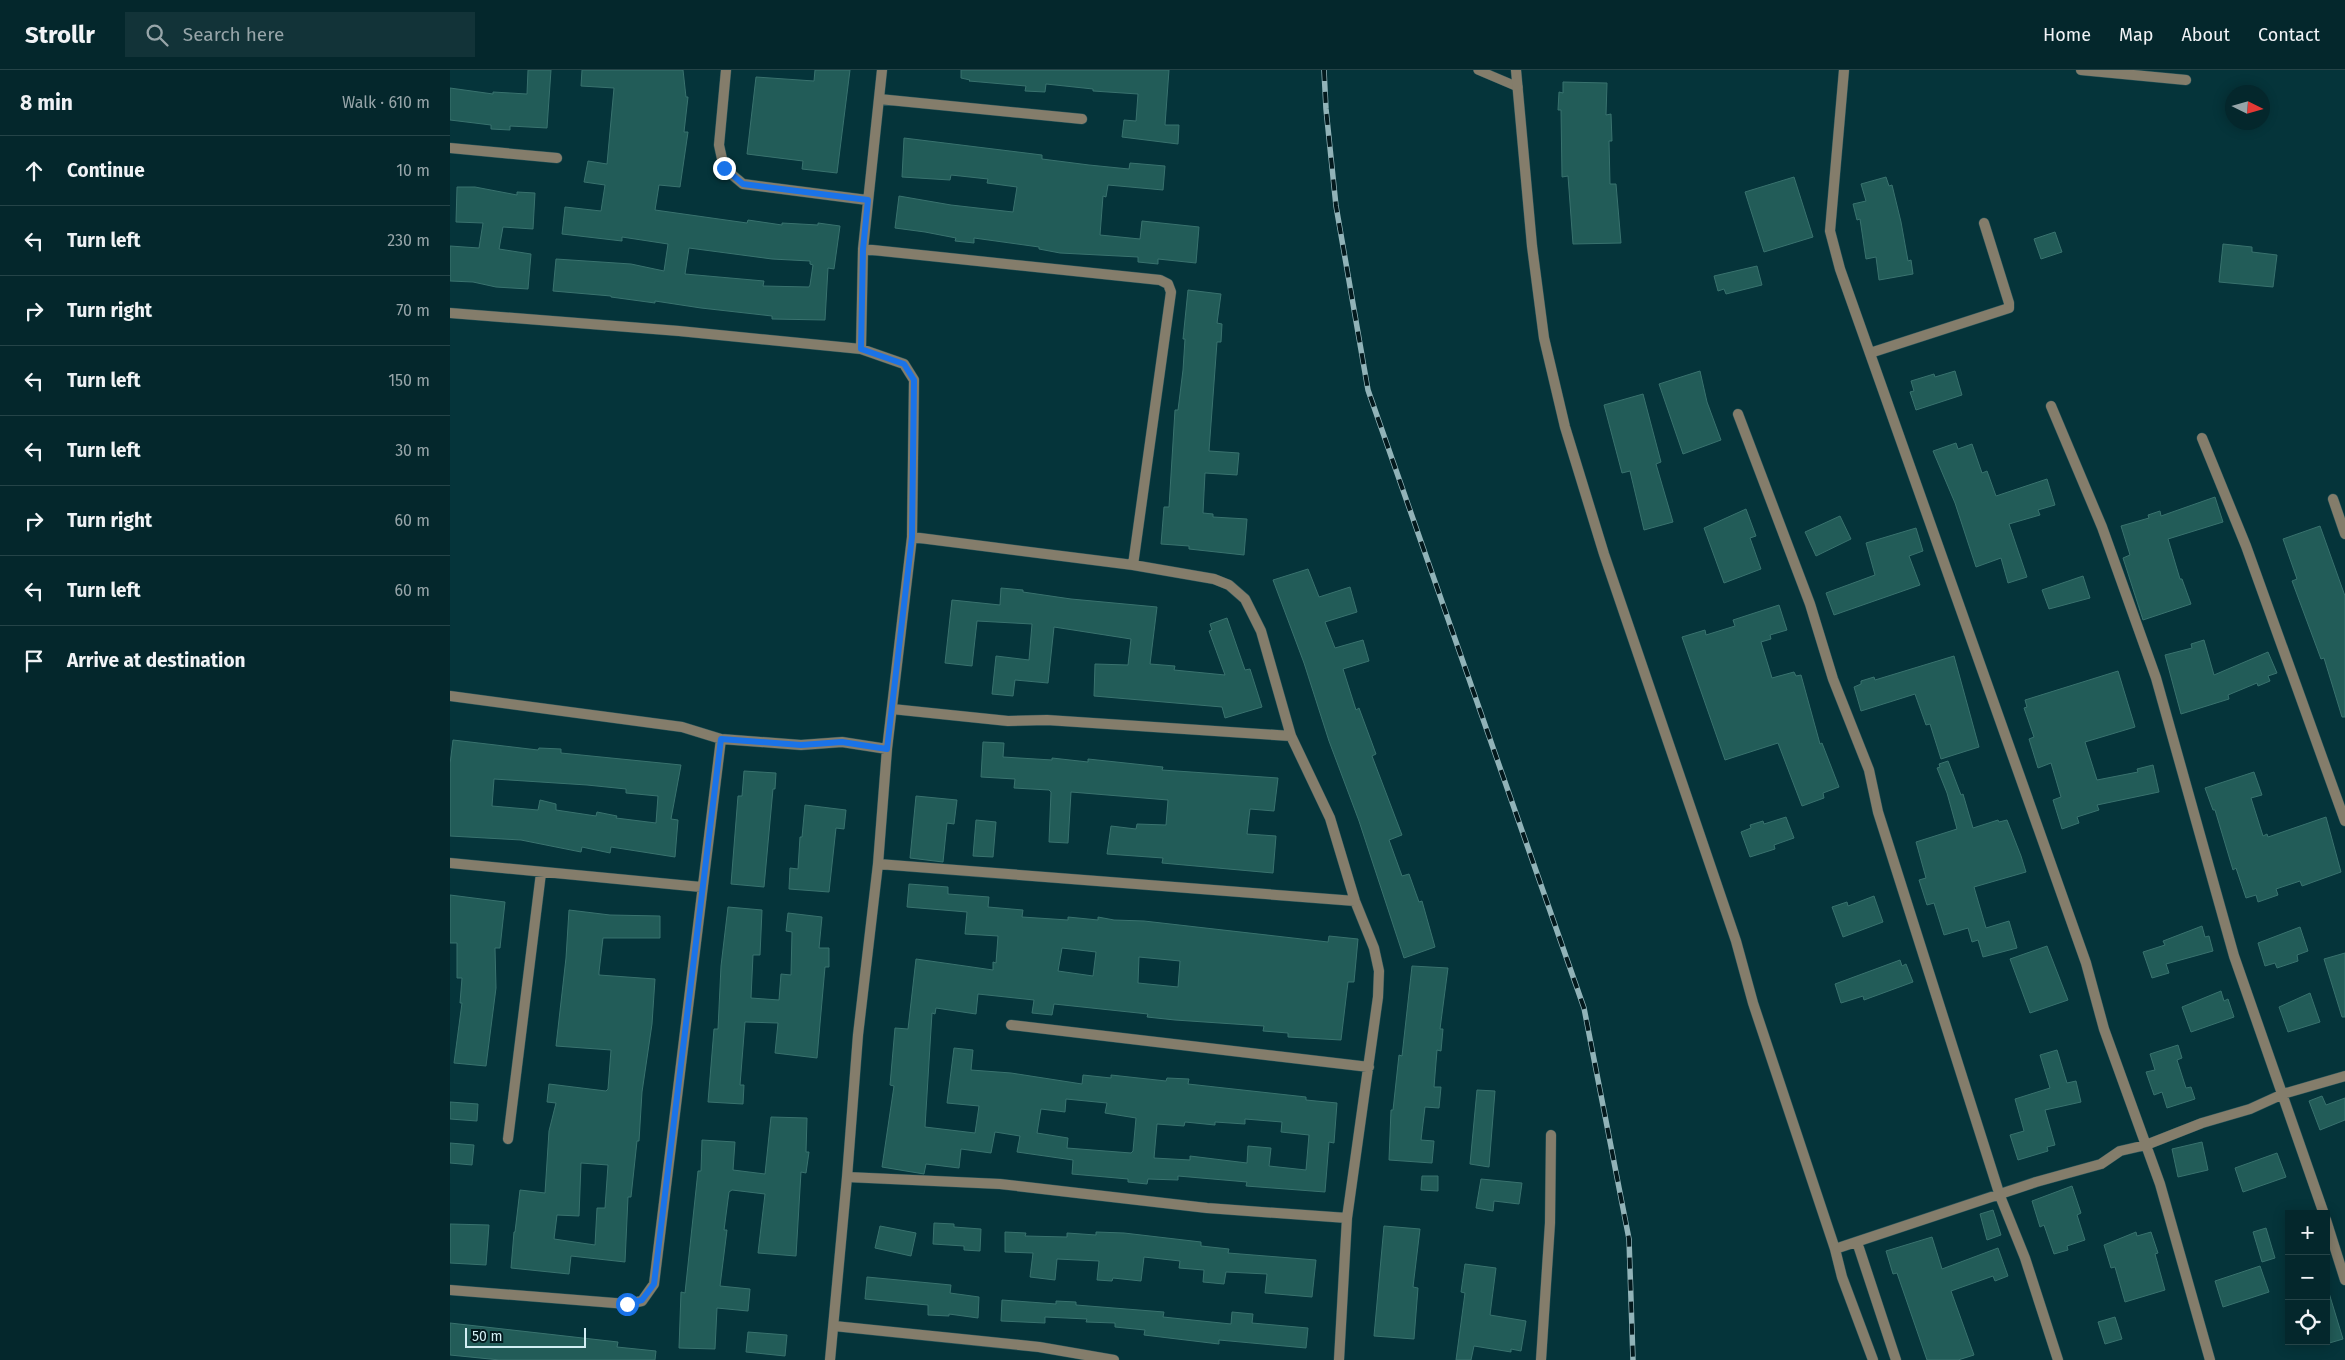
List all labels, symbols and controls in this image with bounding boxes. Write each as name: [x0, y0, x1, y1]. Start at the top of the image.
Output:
search box: [125, 12, 475, 57]
text: Strollr: [25, 21, 95, 49]
icon: search: [143, 21, 171, 49]
text: Search here: [183, 23, 284, 46]
text: Home: [2043, 24, 2091, 46]
text: Map: [2119, 24, 2153, 46]
text: About: [2181, 24, 2230, 46]
text: Contact: [2258, 24, 2320, 46]
north arrow: [2225, 85, 2270, 130]
text: 8 min: [20, 90, 73, 116]
text: Walk · 610 m: [342, 93, 430, 112]
icon: ahead: [20, 157, 48, 185]
route end: [713, 157, 736, 180]
text: Continue: [67, 159, 145, 182]
text: 10 m: [396, 161, 430, 180]
icon: left: [20, 227, 48, 255]
text: Turn left: [67, 229, 141, 252]
text: 230 m: [387, 231, 430, 250]
icon: right: [20, 297, 48, 325]
text: Turn right: [67, 299, 152, 322]
text: 70 m: [396, 301, 430, 320]
icon: left: [20, 367, 48, 395]
text: Turn left: [67, 369, 141, 392]
text: 150 m: [388, 371, 430, 390]
icon: left: [20, 437, 48, 465]
text: Turn left: [67, 439, 141, 462]
text: 30 m: [395, 441, 430, 460]
icon: right: [20, 507, 48, 535]
text: Turn right: [67, 509, 152, 532]
text: 60 m: [395, 511, 430, 530]
icon: left: [20, 577, 48, 605]
text: Turn left: [67, 579, 141, 602]
text: 60 m: [395, 581, 430, 600]
icon: arrive: [20, 647, 48, 675]
text: Arrive at destination: [67, 649, 246, 672]
map controls: [2285, 1210, 2330, 1345]
button: +: [2285, 1210, 2330, 1255]
button: −: [2285, 1255, 2330, 1300]
route start: [616, 1293, 639, 1316]
button: locate: [2285, 1300, 2330, 1345]
scale bar: [465, 1325, 586, 1348]
text: 50 m: [472, 1328, 503, 1345]

